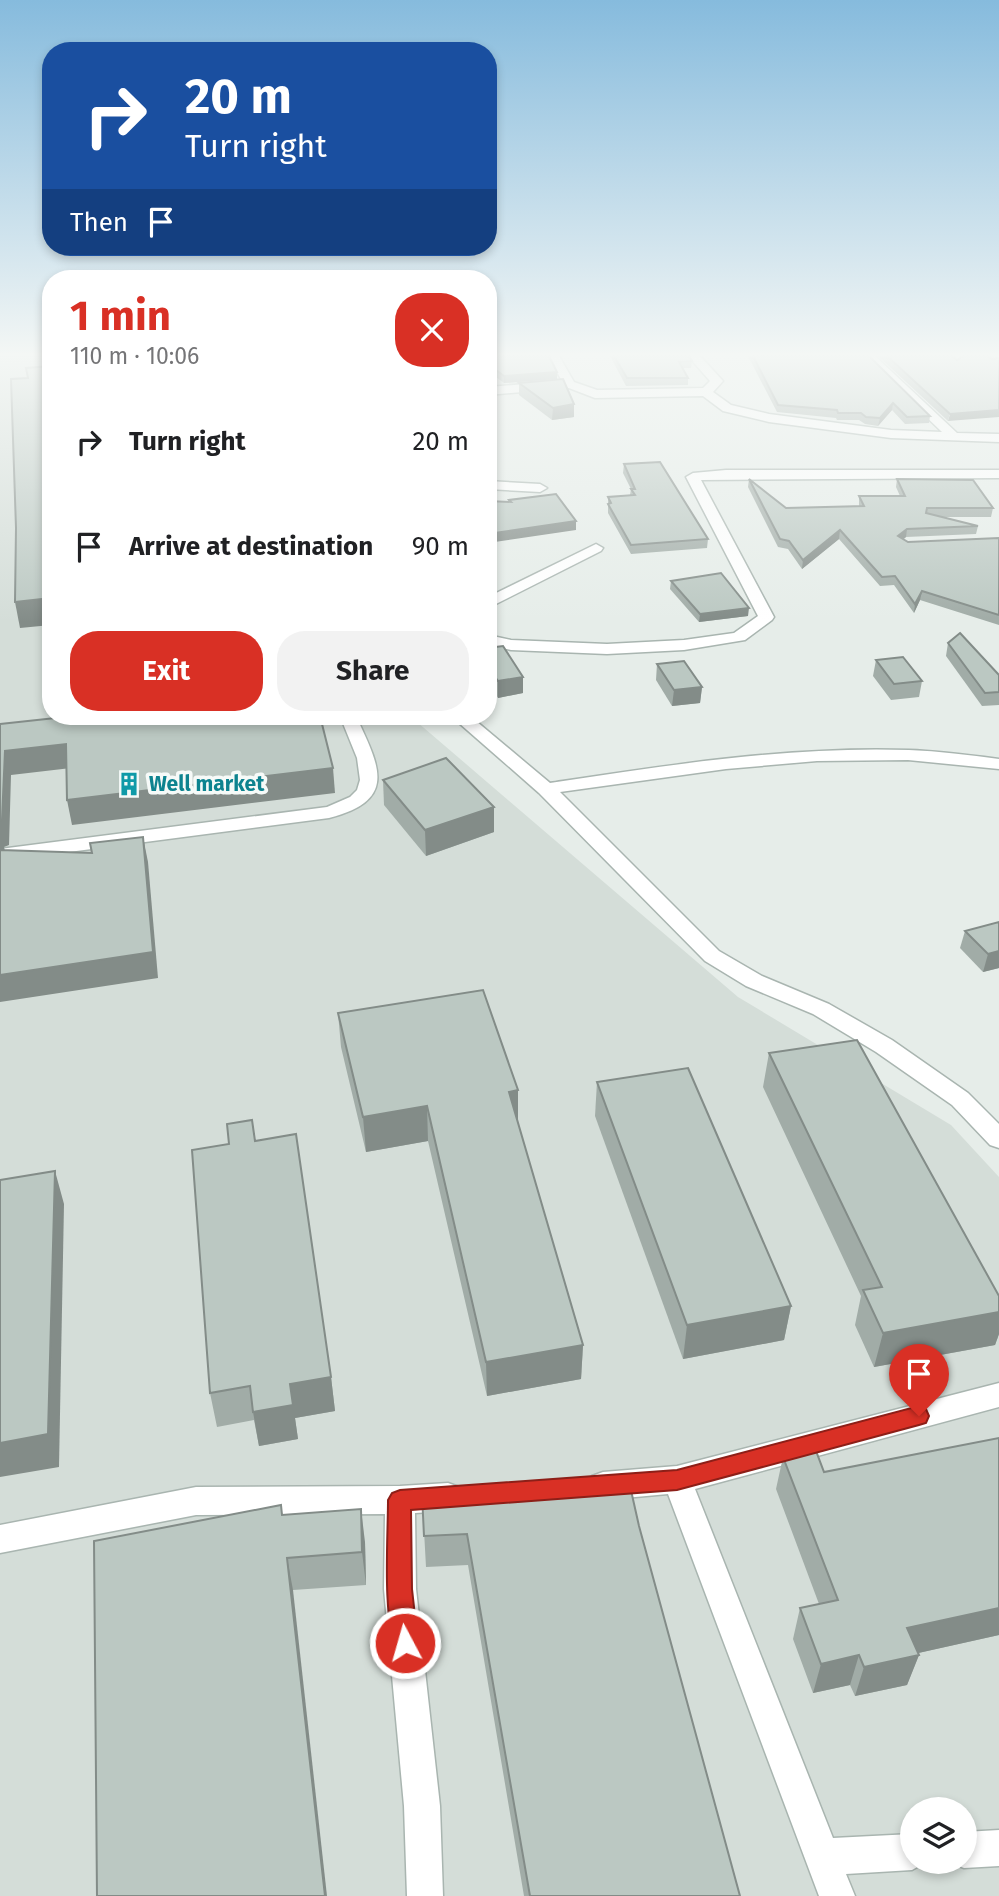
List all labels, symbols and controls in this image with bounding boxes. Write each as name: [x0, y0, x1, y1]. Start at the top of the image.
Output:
text: 20 m: [185, 67, 292, 126]
icon: right: [70, 70, 161, 161]
text: Turn right: [185, 127, 327, 165]
icon: arrive: [142, 203, 180, 241]
text: Then: [70, 207, 128, 238]
text: 1 min: [70, 291, 171, 341]
button: close: [395, 293, 469, 367]
text: 110 m · 10:06: [70, 342, 199, 370]
icon: right: [70, 423, 108, 461]
text: Turn right: [129, 426, 246, 457]
text: 20 m: [412, 426, 469, 457]
icon: arrive: [70, 528, 108, 566]
text: Arrive at destination: [129, 531, 373, 562]
text: 90 m: [412, 531, 469, 562]
button: Exit: [70, 631, 263, 711]
button: Share: [277, 631, 469, 711]
building icon: Well market: [115, 770, 143, 798]
place label: Well market: [149, 771, 265, 797]
pin: [889, 1344, 949, 1416]
icon: arrive: [900, 1355, 938, 1393]
position arrow: [368, 1606, 442, 1680]
map controls: [900, 1797, 977, 1874]
button: layers: [900, 1797, 977, 1874]

